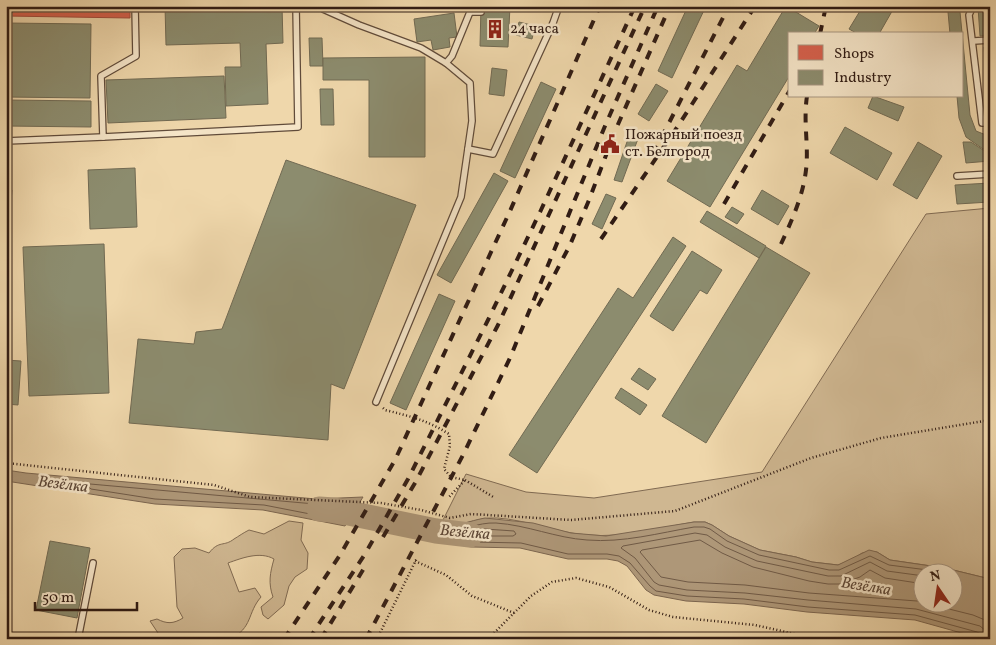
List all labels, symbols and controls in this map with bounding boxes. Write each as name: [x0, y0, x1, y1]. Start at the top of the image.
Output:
building icon: 24 часа: [484, 18, 506, 40]
place label: 24 часа: [510, 19, 559, 40]
legend: [788, 32, 964, 98]
text: Shops: [834, 44, 874, 65]
text: Industry: [834, 68, 891, 89]
place label: Пожарный поезд ст. Белгород: [625, 125, 743, 163]
public building icon: Пожарный поезд ст. Белгород: [599, 133, 621, 155]
water label: Везёлка: [37, 471, 90, 499]
water label: Везёлка: [439, 520, 491, 546]
north arrow: [914, 562, 964, 612]
text: N: [928, 566, 943, 587]
water label: Везёлка: [839, 572, 893, 602]
scale bar: [35, 580, 138, 612]
text: 50 m: [42, 588, 74, 609]

